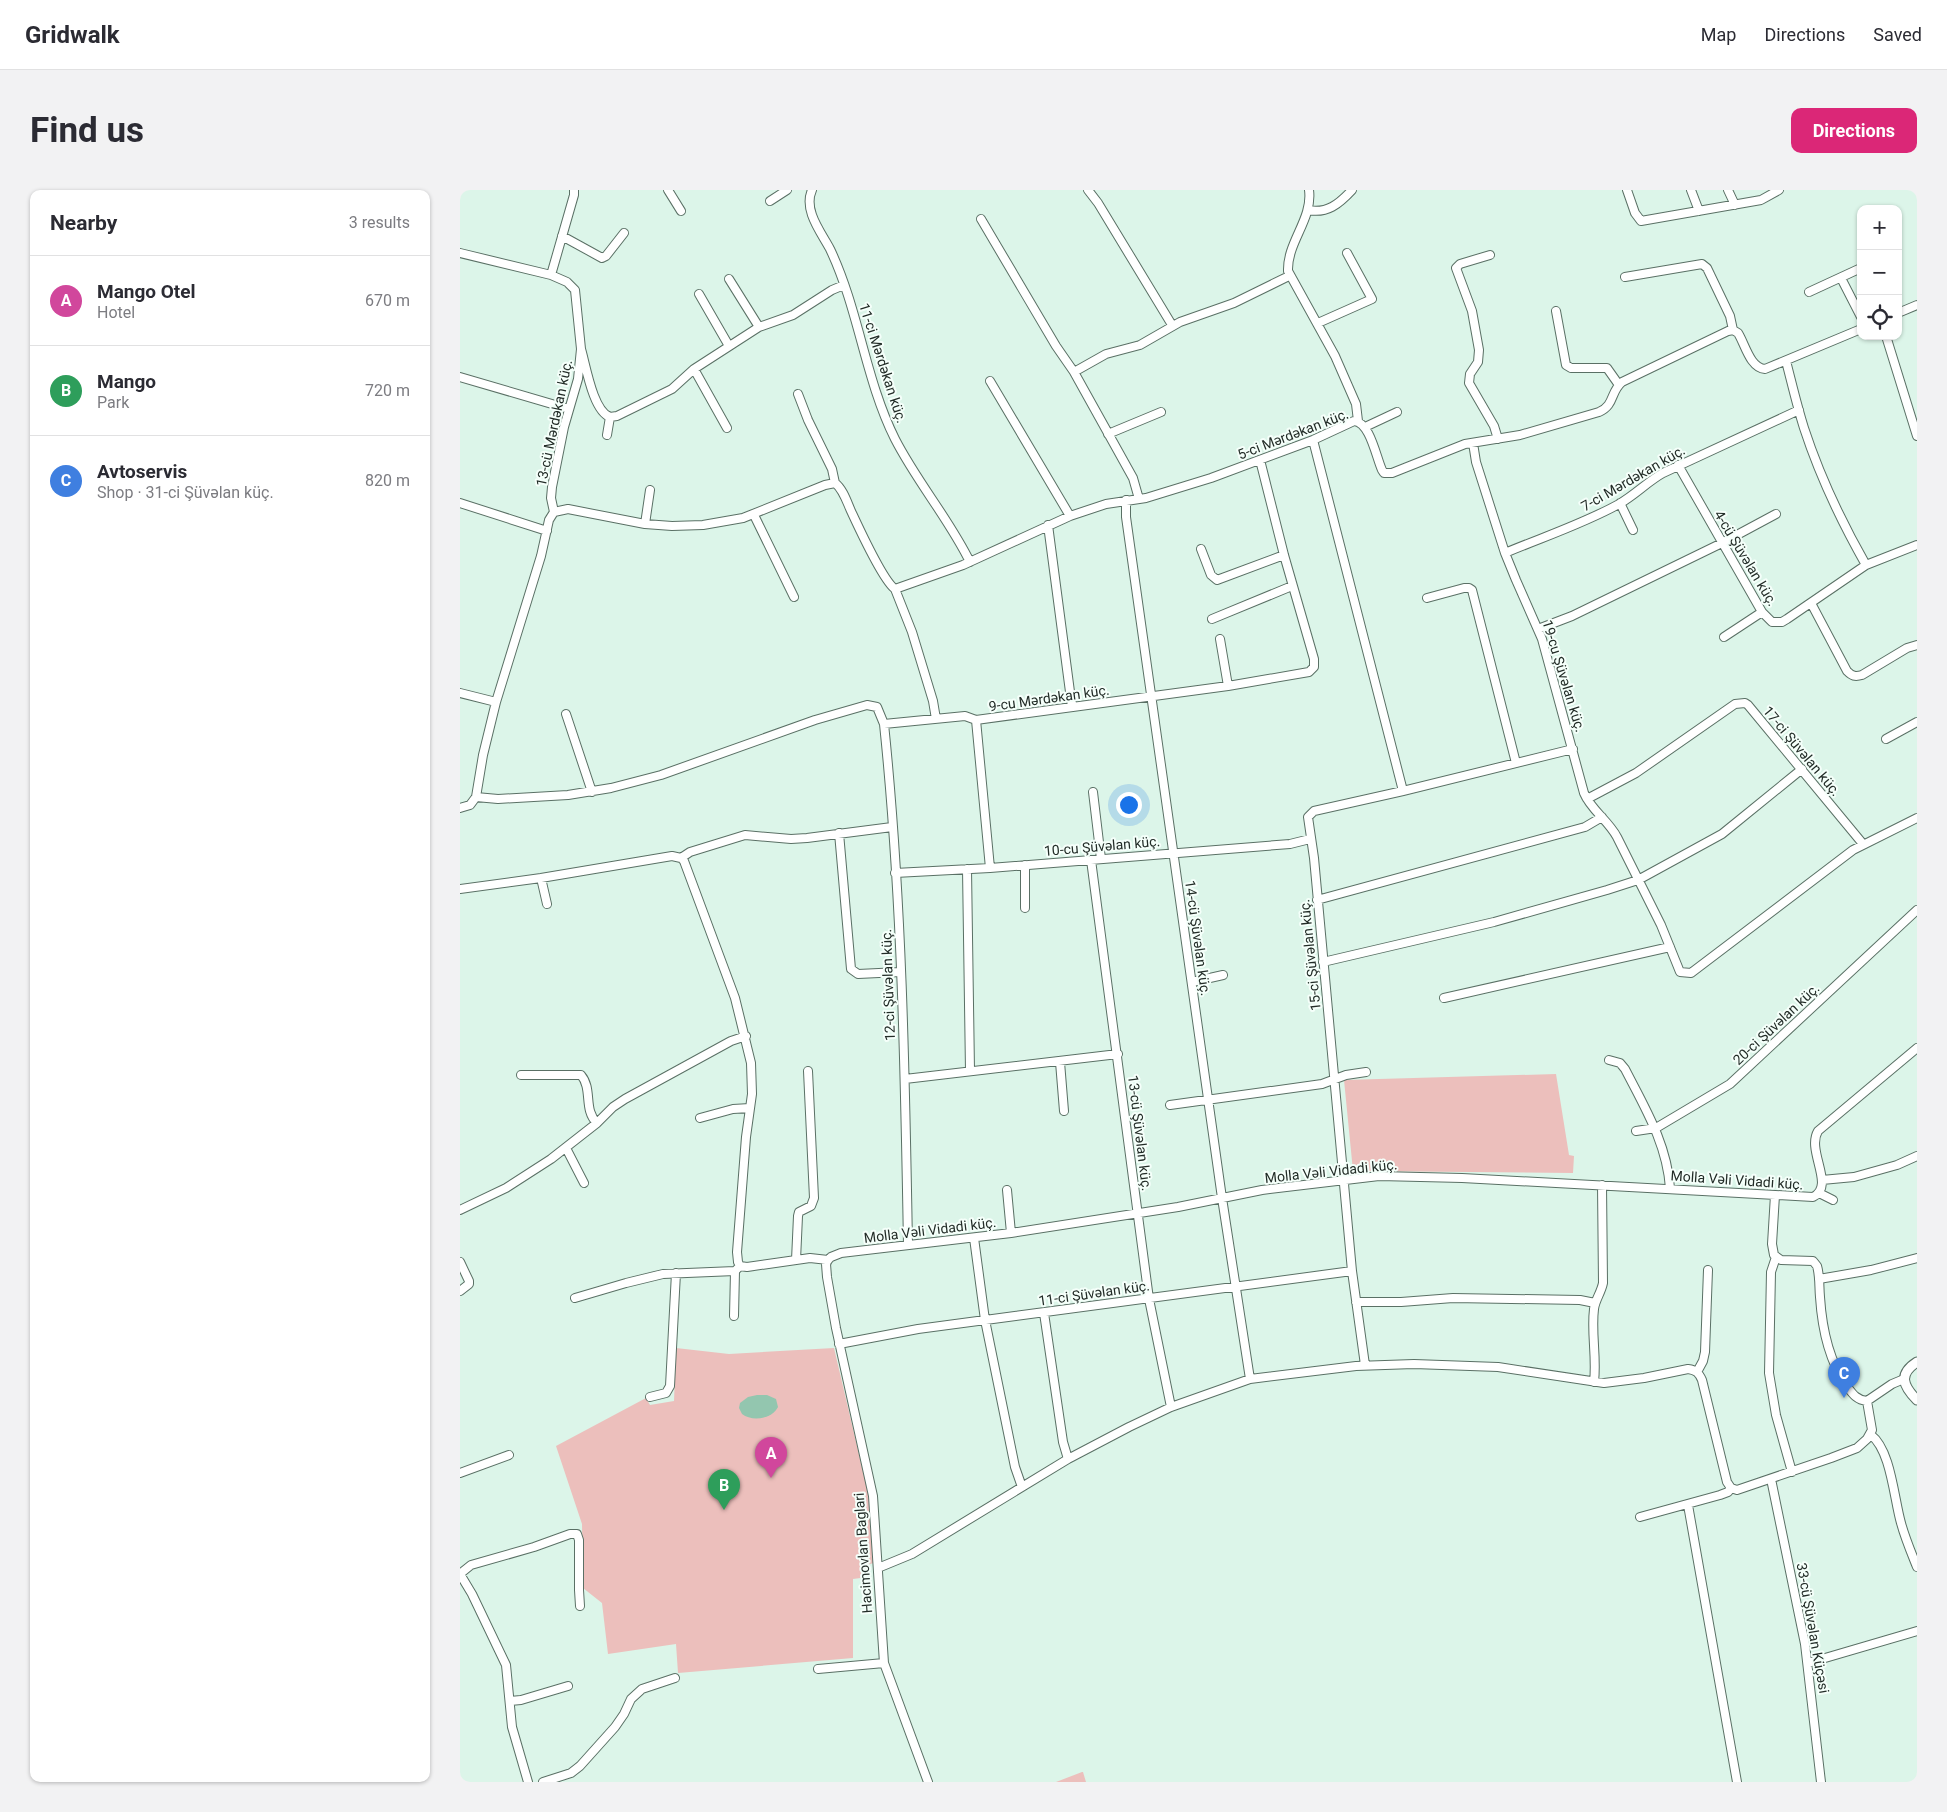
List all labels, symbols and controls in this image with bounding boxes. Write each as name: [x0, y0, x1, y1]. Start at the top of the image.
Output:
text: Gridwalk: [25, 21, 120, 49]
text: Map: [1701, 24, 1736, 45]
text: Directions: [1764, 24, 1845, 45]
text: Saved: [1873, 24, 1922, 45]
button: Directions: [1791, 108, 1917, 153]
text: Find us: [30, 110, 144, 151]
map controls: [1857, 205, 1902, 340]
button: +: [1857, 205, 1902, 250]
text: Nearby: [50, 211, 117, 235]
text: 3 results: [349, 213, 410, 232]
button: −: [1857, 250, 1902, 295]
text: Mango Otel: [97, 280, 196, 303]
text: A: [61, 291, 71, 310]
text: 670 m: [365, 291, 410, 310]
button: locate: [1857, 295, 1902, 340]
street label: 11-ci Mərdəkan küç.: [856, 301, 910, 425]
text: Hotel: [97, 303, 135, 322]
street label: 13-cü Mərdəkan küç.: [533, 358, 575, 488]
text: Mango: [97, 370, 156, 393]
text: B: [61, 381, 71, 400]
text: 720 m: [365, 381, 410, 400]
text: Park: [97, 393, 129, 412]
street label: 5-ci Mərdəkan küç.: [1235, 406, 1351, 462]
street label: 7-ci Mərdəkan küç.: [1578, 442, 1688, 514]
text: Avtoservis: [97, 460, 187, 483]
text: C: [61, 471, 71, 490]
text: 820 m: [365, 471, 410, 490]
text: Shop · 31-ci Şüvəlan küç.: [97, 483, 274, 502]
street label: 4-cü Şüvəlan küç.: [1711, 507, 1781, 609]
street label: 19-cu Şüvəlan küç.: [1539, 618, 1589, 734]
street label: 9-cu Mərdəkan küç.: [988, 682, 1110, 714]
street label: 17-ci Şüvəlan küç.: [1760, 703, 1844, 799]
your location: [1116, 792, 1142, 818]
street label: 10-cu Şüvəlan küç.: [1043, 833, 1161, 859]
street label: 14-cü Şüvəlan küç.: [1182, 879, 1214, 997]
street label: 15-ci Şüvəlan küç.: [1296, 898, 1324, 1012]
street label: 12-ci Şüvəlan küç.: [878, 929, 898, 1041]
street label: 20-ci Şüvəlan küç.: [1730, 980, 1822, 1068]
street label: 13-cü Şüvəlan küç.: [1125, 1074, 1155, 1192]
street label: Molla Vəli Vidadi küç.: [1264, 1156, 1398, 1186]
street label: Molla Vəli Vidadi küç.: [1670, 1167, 1804, 1193]
street label: Molla Vəli Vidadi küç.: [863, 1214, 997, 1246]
street label: 11-ci Şüvəlan küç.: [1037, 1277, 1151, 1309]
pin: C: [1828, 1357, 1860, 1398]
pin: A: [755, 1437, 787, 1478]
pin: B: [708, 1469, 740, 1510]
street label: Hacimovlan Baglari: [851, 1492, 875, 1614]
street label: 33-cü Şüvəlan Küçəsi: [1794, 1561, 1832, 1695]

